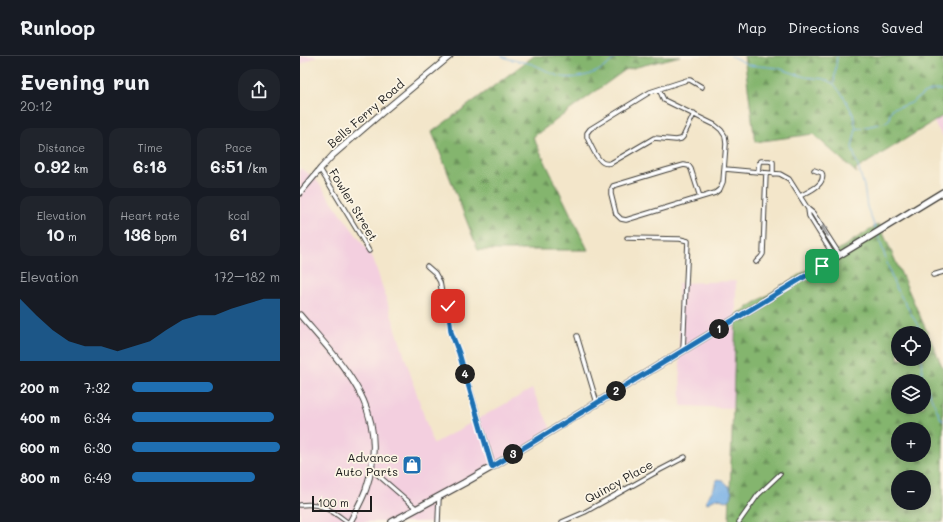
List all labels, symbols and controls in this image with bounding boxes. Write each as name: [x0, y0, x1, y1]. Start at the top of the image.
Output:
text: Runloop: [20, 15, 95, 40]
text: Map: [738, 18, 766, 37]
text: Directions: [788, 18, 859, 37]
text: Saved: [881, 18, 923, 37]
text: Evening run: [20, 67, 150, 96]
button: share: [238, 69, 280, 111]
street label: Bells Ferry Road: [324, 75, 407, 151]
text: 20:12: [20, 97, 52, 114]
text: Distance: [38, 140, 85, 155]
text: Time: [137, 140, 163, 155]
text: Pace: [225, 140, 252, 155]
text: 0.92: [34, 155, 70, 177]
text: 6:18: [133, 155, 167, 177]
text: 6:51: [210, 155, 243, 177]
text: km: [70, 161, 88, 176]
text: /km: [243, 161, 267, 176]
street label: Fowler Street: [326, 165, 382, 244]
text: Elevation: [37, 208, 86, 223]
text: Heart rate: [120, 208, 180, 223]
text: kcal: [228, 208, 250, 223]
text: 10: [46, 223, 64, 245]
text: 136: [123, 223, 151, 245]
text: 61: [230, 223, 248, 245]
one-way arrow: [821, 226, 829, 237]
text: m: [64, 229, 77, 244]
text: bpm: [151, 229, 177, 244]
pin: [805, 249, 839, 283]
icon: arrive: [811, 255, 833, 277]
text: Elevation: [20, 268, 78, 285]
text: 172–182 m: [214, 268, 280, 285]
pin: [431, 289, 465, 323]
icon: check: [437, 295, 459, 317]
pin: 1: [709, 319, 729, 339]
text: 1: [717, 321, 721, 336]
map controls: [891, 326, 931, 510]
button: locate: [891, 326, 931, 366]
pin: 4: [455, 364, 475, 384]
text: 4: [462, 366, 468, 381]
button: layers: [891, 374, 931, 414]
text: 200 m: [20, 379, 59, 396]
text: 7:32: [84, 379, 110, 396]
pin: 2: [606, 381, 626, 401]
text: 2: [613, 383, 619, 398]
text: 400 m: [20, 409, 60, 426]
text: 6:34: [84, 409, 111, 426]
button: +: [891, 422, 931, 462]
text: 600 m: [20, 439, 60, 456]
text: 6:30: [84, 439, 112, 456]
pin: 3: [503, 444, 523, 464]
text: 3: [510, 446, 516, 461]
place label: Advance Auto Parts: [335, 449, 398, 479]
shop icon: Advance Auto Parts: [401, 454, 423, 476]
street label: Quincy Place: [582, 456, 656, 506]
text: 800 m: [20, 469, 60, 486]
text: 6:49: [84, 469, 111, 486]
button: −: [891, 470, 931, 510]
scale bar: [312, 494, 372, 513]
text: 100 m: [318, 495, 349, 510]

